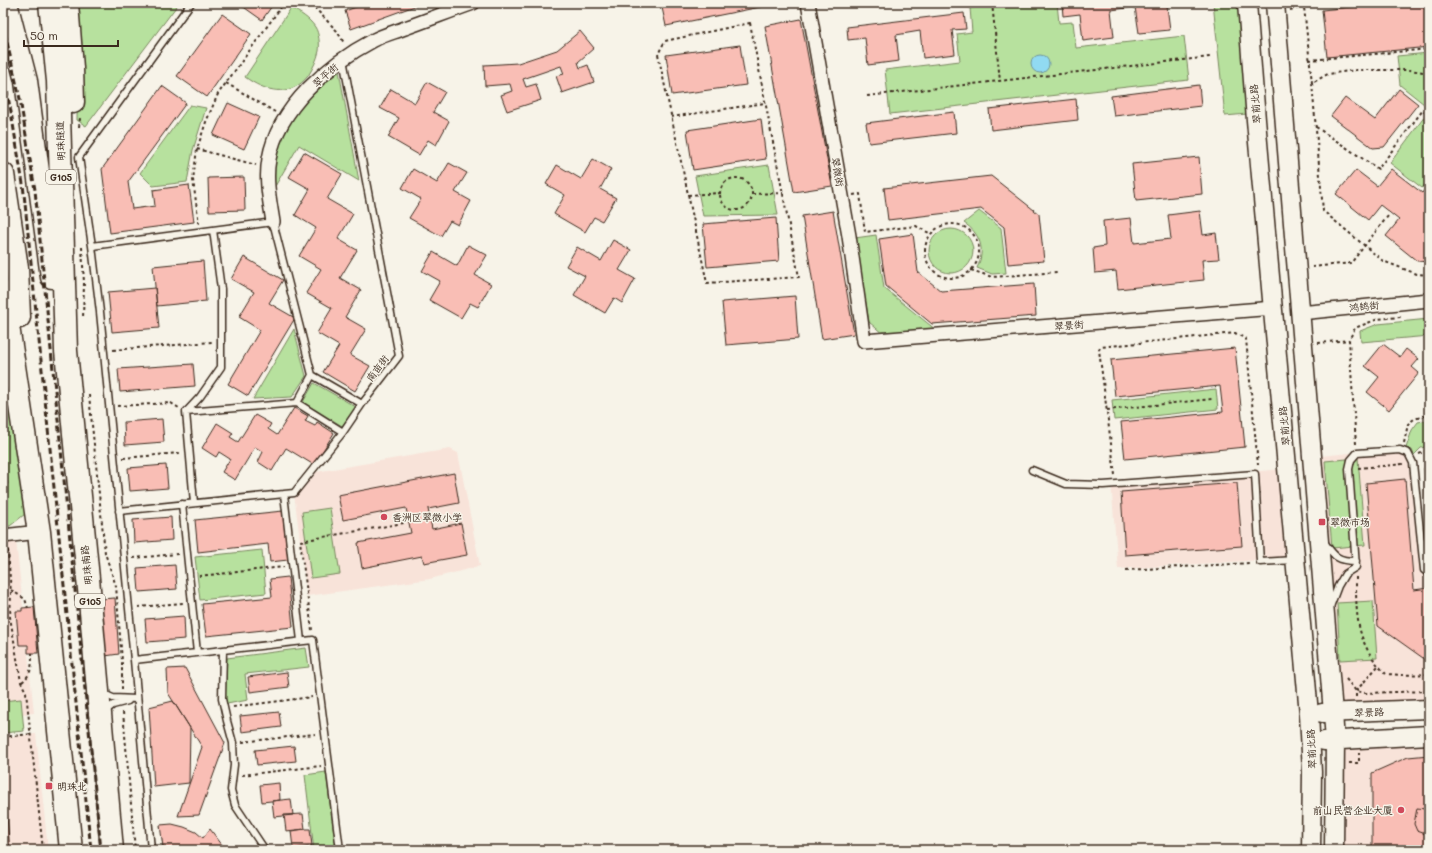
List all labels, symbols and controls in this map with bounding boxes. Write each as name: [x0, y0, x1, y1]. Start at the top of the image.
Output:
scale bar: [24, 22, 118, 48]
text: 50 m: [30, 27, 58, 43]
street label: 翠平街: [309, 60, 341, 90]
street label: 翠前北路: [1246, 83, 1264, 125]
street label: 明珠隧道: [52, 121, 68, 161]
street label: 翠微街: [829, 156, 847, 188]
road number: G105: [46, 170, 76, 184]
street label: 鸿鹄街: [1348, 297, 1380, 315]
street label: 翠景街: [1053, 317, 1085, 333]
street label: 南亩街: [362, 352, 392, 384]
street label: 翠前北路: [1275, 405, 1293, 447]
place label: 香洲区翠微小学: [392, 510, 462, 524]
marker: 香洲区翠微小学: [379, 512, 389, 522]
place label: 翠微市场: [1330, 515, 1370, 529]
marker: 翠微市场: [1317, 517, 1327, 527]
street label: 明珠南路: [77, 544, 95, 586]
road number: G105: [75, 594, 105, 608]
street label: 翠景路: [1354, 704, 1384, 720]
street label: 翠前北路: [1303, 729, 1319, 769]
place label: 明珠北: [57, 779, 87, 793]
marker: 明珠北: [44, 781, 54, 791]
place label: 前山民营企业大厦: [1313, 803, 1393, 817]
marker: 前山民营企业大厦: [1396, 805, 1406, 815]

